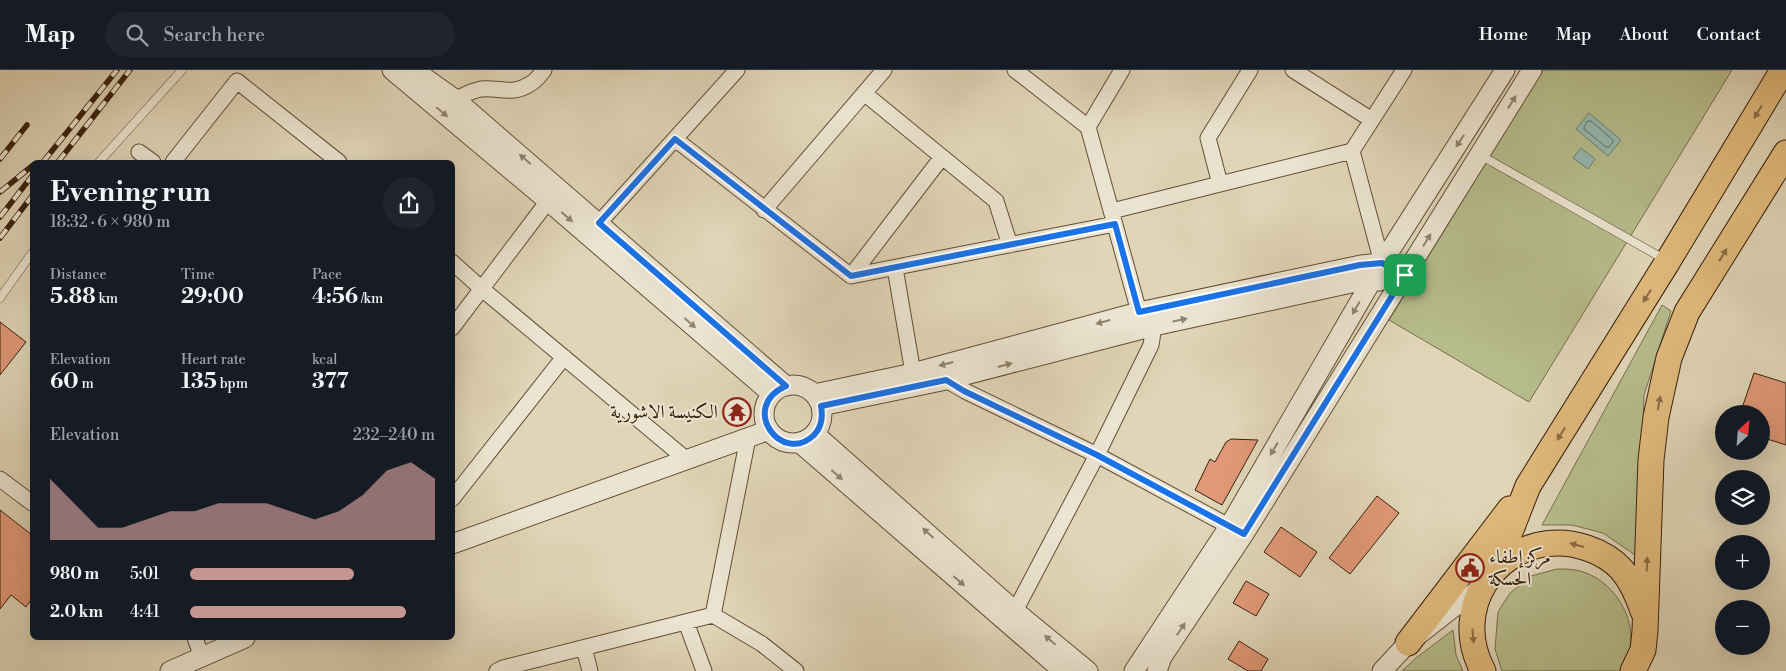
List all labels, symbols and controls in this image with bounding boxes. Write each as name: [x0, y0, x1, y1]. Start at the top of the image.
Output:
search box: [105, 12, 455, 57]
text: Map: [25, 20, 75, 50]
icon: search: [123, 21, 151, 49]
text: Search here: [163, 23, 265, 47]
text: Home: [1479, 23, 1528, 46]
text: Map: [1556, 23, 1592, 46]
text: About: [1620, 23, 1669, 46]
text: Contact: [1697, 23, 1761, 46]
one-way arrow: [1508, 95, 1517, 109]
one-way arrow: [1754, 105, 1763, 118]
one-way arrow: [436, 107, 449, 118]
one-way arrow: [1455, 134, 1465, 147]
one-way arrow: [519, 153, 531, 165]
text: Evening run: [50, 175, 211, 210]
button: share: [383, 177, 435, 229]
one-way arrow: [561, 211, 573, 222]
text: 18:32 · 6 × 980 m: [50, 212, 170, 232]
one-way arrow: [1422, 233, 1431, 247]
one-way arrow: [1718, 248, 1727, 261]
pin: [1384, 254, 1426, 296]
icon: arrive: [1391, 261, 1419, 289]
text: Distance: [50, 266, 107, 284]
text: Time: [181, 266, 215, 284]
text: Pace: [312, 266, 342, 284]
text: 5.88: [50, 284, 96, 310]
text: 29:00: [181, 284, 244, 310]
text: 4:56: [312, 284, 358, 310]
one-way arrow: [1642, 289, 1651, 302]
text: km: [96, 290, 118, 308]
text: /km: [358, 290, 383, 308]
one-way arrow: [1352, 301, 1360, 316]
one-way arrow: [1172, 316, 1187, 324]
one-way arrow: [684, 317, 696, 328]
one-way arrow: [1096, 318, 1111, 326]
text: Elevation: [50, 351, 111, 369]
text: Heart rate: [181, 351, 246, 369]
text: kcal: [312, 351, 337, 369]
one-way arrow: [939, 360, 954, 368]
one-way arrow: [998, 360, 1013, 368]
text: 60: [50, 369, 79, 395]
text: 135: [181, 369, 217, 395]
text: 377: [312, 369, 349, 395]
text: m: [79, 375, 94, 393]
text: bpm: [217, 375, 248, 393]
one-way arrow: [1655, 394, 1663, 410]
temple icon: الكنيسة الاشورية: [722, 397, 752, 427]
place label: الكنيسة الاشورية: [610, 400, 718, 424]
north arrow: [1715, 405, 1770, 460]
map controls: [1715, 405, 1770, 655]
text: Elevation: [50, 425, 119, 445]
text: 232–240 m: [353, 425, 435, 445]
one-way arrow: [1556, 427, 1566, 440]
one-way arrow: [1270, 442, 1279, 455]
one-way arrow: [830, 469, 842, 481]
button: layers: [1715, 470, 1770, 525]
one-way arrow: [921, 528, 934, 539]
button: +: [1715, 535, 1770, 590]
one-way arrow: [1569, 541, 1584, 549]
place label: مركز إطفاء الحسكة: [1488, 545, 1551, 591]
public building icon: مركز إطفاء الحسكة: [1455, 553, 1485, 583]
one-way arrow: [1644, 556, 1652, 572]
text: 980 m: [50, 564, 99, 584]
text: 5:01: [130, 564, 159, 584]
one-way arrow: [953, 576, 966, 587]
button: −: [1715, 600, 1770, 655]
text: 2.0 km: [50, 602, 103, 622]
text: 4:41: [130, 602, 160, 622]
one-way arrow: [1176, 622, 1185, 635]
one-way arrow: [1469, 628, 1477, 644]
one-way arrow: [1044, 635, 1056, 646]

